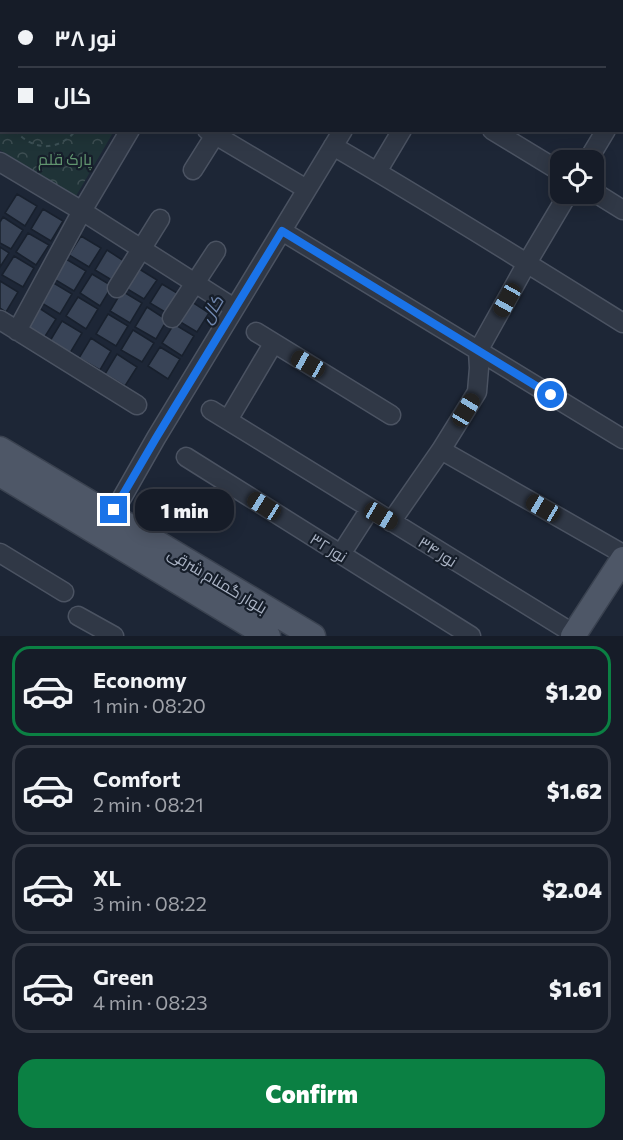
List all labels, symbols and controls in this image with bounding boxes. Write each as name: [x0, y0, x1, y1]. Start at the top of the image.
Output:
text: نور ۳۸: [54, 24, 117, 51]
text: کال: [54, 82, 91, 109]
park label: پارک قلم: [38, 149, 93, 171]
map controls: [550, 150, 604, 204]
button: locate: [550, 150, 604, 204]
car: [490, 280, 524, 320]
water label: کال: [194, 290, 229, 327]
car: [288, 347, 328, 381]
route start: [537, 381, 564, 408]
car: [449, 390, 483, 430]
callout: 1 min: [135, 489, 234, 531]
car: [244, 489, 284, 523]
car: [523, 491, 563, 525]
route end: [100, 496, 127, 523]
text: 1 min: [160, 498, 209, 522]
car: [361, 499, 401, 533]
street label: نور ۳۲: [306, 528, 351, 567]
street label: نور ۳۴: [415, 532, 461, 571]
street label: بلوار گمنام شرقی: [163, 543, 271, 620]
icon: car: [21, 664, 75, 718]
text: Economy: [93, 666, 187, 693]
text: $1.20: [545, 678, 602, 705]
text: 1 min · 08:20: [93, 693, 206, 717]
icon: car: [21, 763, 75, 817]
text: Comfort: [93, 765, 181, 792]
text: $1.62: [547, 777, 602, 804]
text: 2 min · 08:21: [93, 792, 204, 816]
icon: car: [21, 862, 75, 916]
text: XL: [93, 864, 121, 891]
text: $2.04: [542, 876, 602, 903]
text: 3 min · 08:22: [93, 891, 207, 915]
icon: car: [21, 961, 75, 1015]
text: Green: [93, 963, 154, 990]
text: $1.61: [549, 975, 602, 1002]
text: 4 min · 08:23: [93, 990, 208, 1014]
button: Confirm: [18, 1059, 605, 1128]

